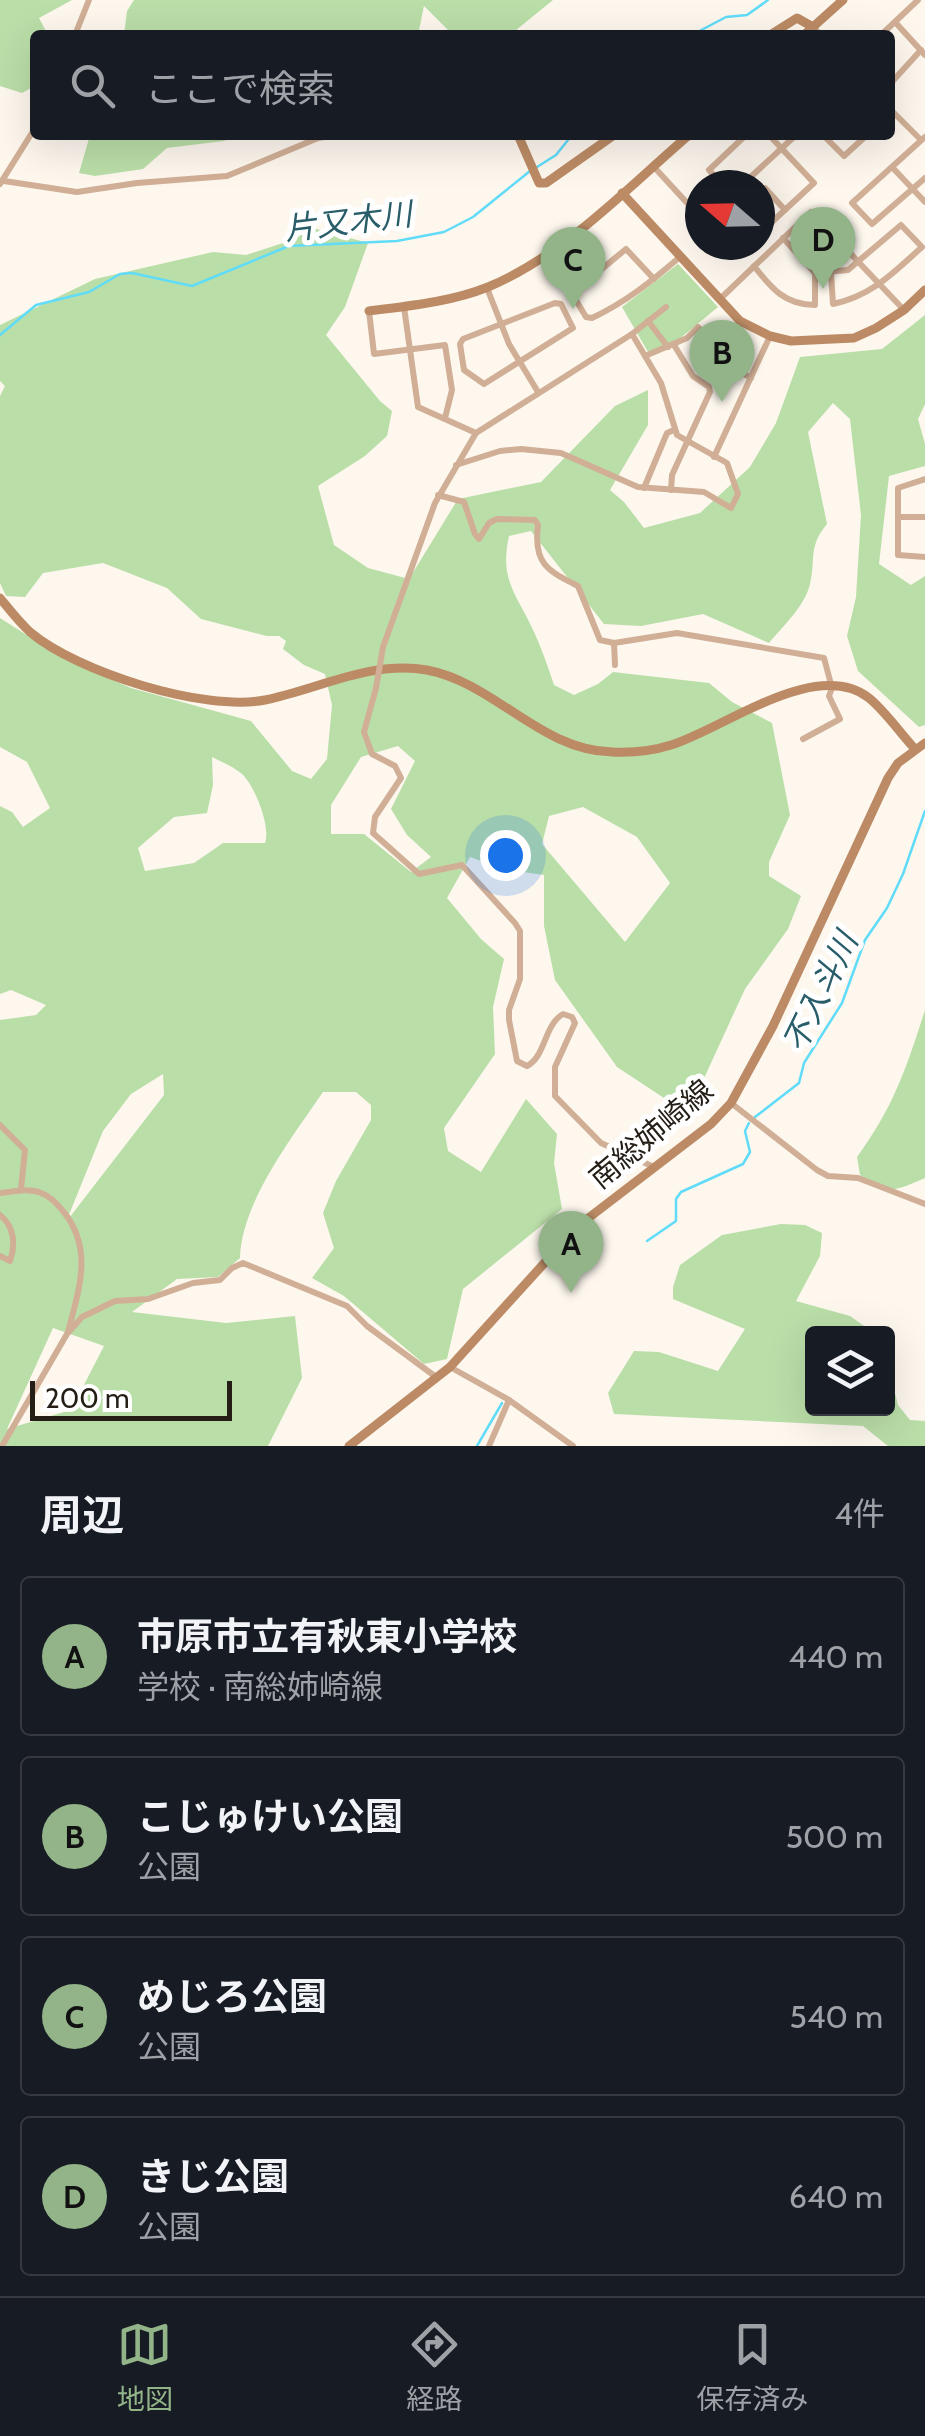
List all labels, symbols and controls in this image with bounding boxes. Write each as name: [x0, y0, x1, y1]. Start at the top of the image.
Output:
search box: [30, 30, 895, 140]
icon: search: [65, 58, 120, 113]
text: ここで検索: [145, 65, 335, 112]
north arrow: [685, 170, 775, 260]
water label: 片又木川: [282, 193, 417, 248]
pin: D: [790, 206, 856, 289]
pin: C: [540, 226, 606, 309]
pin: B: [690, 320, 754, 402]
your location: [480, 830, 531, 881]
water label: 不入斗川: [774, 923, 867, 1058]
street label: 南総姉崎線: [582, 1072, 720, 1196]
pin: A: [538, 1210, 604, 1293]
map controls: [805, 1326, 895, 1416]
button: layers: [805, 1326, 895, 1416]
scale bar: [30, 1376, 232, 1420]
text: 200 m: [45, 1381, 130, 1415]
text: 周辺: [40, 1489, 124, 1541]
text: 4件: [835, 1494, 885, 1533]
text: 市原市立有秋東小学校: [137, 1613, 517, 1660]
text: A: [64, 1637, 85, 1676]
text: 440 m: [788, 1637, 883, 1676]
text: 学校 · 南総姉崎線: [137, 1667, 383, 1706]
text: こじゅけい公園: [137, 1793, 403, 1840]
text: B: [64, 1817, 85, 1856]
text: 500 m: [786, 1817, 883, 1856]
text: 公園: [137, 1847, 201, 1886]
text: めじろ公園: [137, 1973, 327, 2020]
text: C: [65, 1997, 84, 2036]
text: 540 m: [790, 1997, 883, 2036]
text: 公園: [137, 2027, 201, 2066]
text: きじ公園: [137, 2153, 289, 2200]
text: D: [63, 2177, 86, 2216]
text: 640 m: [789, 2177, 883, 2216]
text: 公園: [137, 2207, 201, 2246]
tab: 地図: [117, 2317, 173, 2417]
tab: 経路: [406, 2317, 462, 2417]
tab: 保存済み: [696, 2317, 808, 2417]

